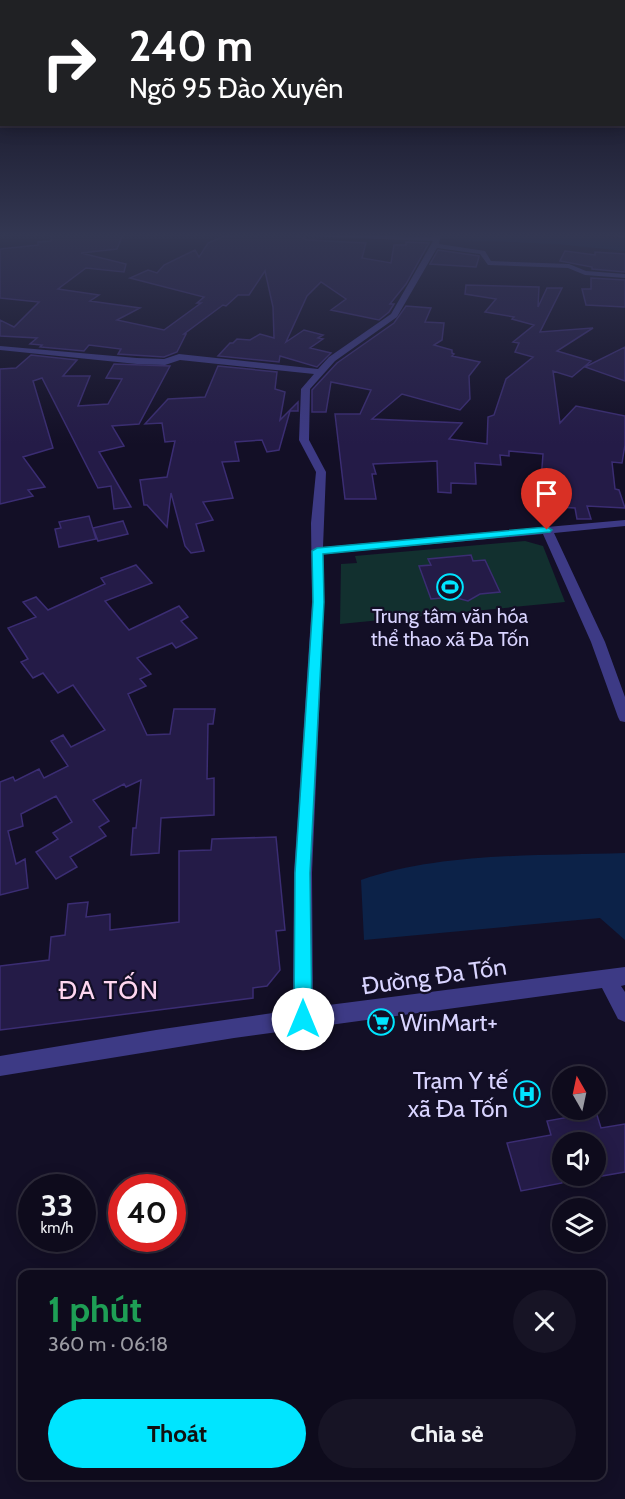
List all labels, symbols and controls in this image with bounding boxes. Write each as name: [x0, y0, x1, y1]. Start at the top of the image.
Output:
text: 240 m: [129, 20, 253, 72]
icon: right: [30, 24, 108, 102]
text: Ngõ 95 Đào Xuyên: [129, 72, 343, 105]
pin: [521, 468, 572, 530]
icon: arrive: [530, 477, 563, 510]
sports icon: Trung tâm văn hóa thể thao xã Đa Tốn: [435, 572, 465, 602]
place label: Trung tâm văn hóa thể thao xã Đa Tốn: [371, 604, 529, 651]
street label: Đường Đa Tốn: [360, 951, 508, 1001]
district label: ĐA TỐN: [58, 972, 160, 1006]
position arrow: [271, 987, 335, 1051]
supermarket icon: WinMart+: [366, 1007, 396, 1037]
place label: WinMart+: [400, 1008, 498, 1037]
place label: Trạm Y tế xã Đa Tốn: [408, 1066, 509, 1123]
north arrow: [552, 1066, 606, 1120]
map controls: [552, 1066, 606, 1252]
hospital icon: Trạm Y tế xã Đa Tốn: [512, 1079, 542, 1109]
button: sound: [552, 1132, 606, 1186]
speed limit sign: 40: [108, 1174, 186, 1252]
text: 33: [41, 1187, 73, 1224]
button: layers: [552, 1198, 606, 1252]
text: km/h: [41, 1219, 73, 1237]
text: 1 phút: [48, 1287, 142, 1331]
button: close: [513, 1290, 576, 1353]
text: 360 m · 06:18: [48, 1332, 168, 1356]
button: Thoát: [48, 1399, 306, 1468]
button: Chia sẻ: [318, 1399, 576, 1468]

